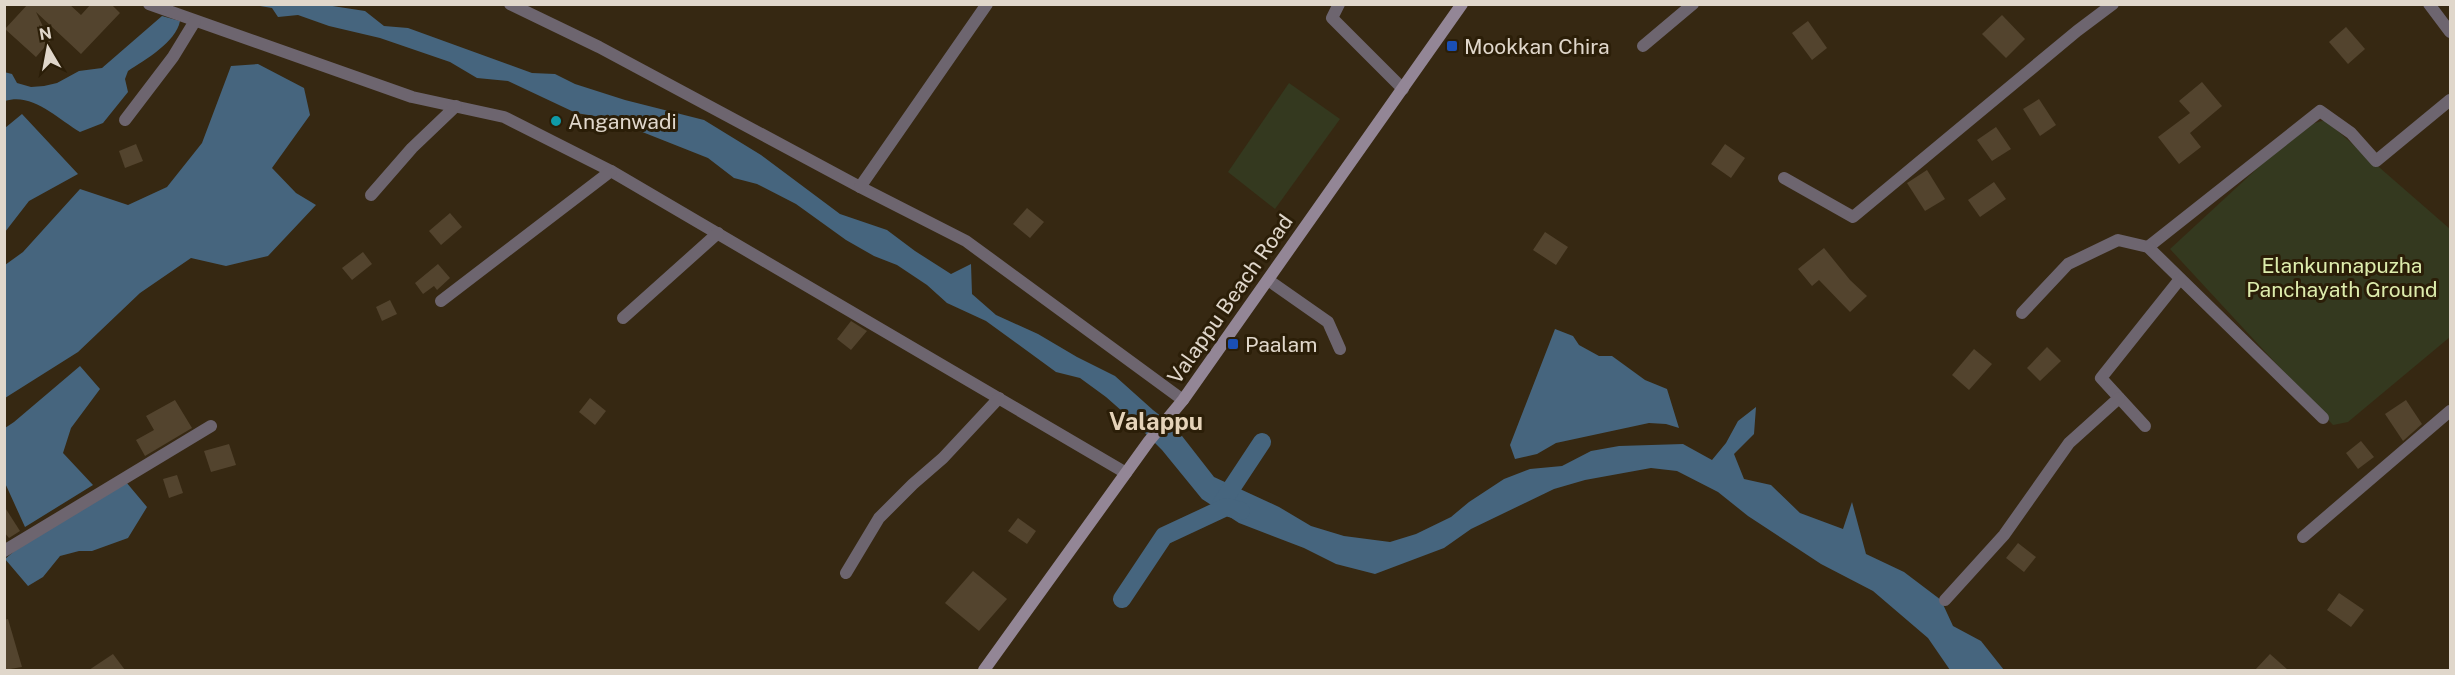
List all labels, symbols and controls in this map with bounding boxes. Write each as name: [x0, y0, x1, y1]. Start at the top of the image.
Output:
north arrow: [18, 18, 78, 78]
text: N: [38, 23, 53, 44]
place label: Mookkan Chira: [1464, 34, 1610, 59]
marker: Mookkan Chira: [1445, 39, 1459, 53]
place label: Anganwadi: [568, 109, 677, 134]
marker: Anganwadi: [549, 114, 563, 128]
street label: Valappu Beach Road: [1162, 210, 1298, 388]
park label: Elankunnapuzha Panchayath Ground: [2246, 253, 2438, 302]
place label: Paalam: [1245, 332, 1317, 357]
marker: Paalam: [1226, 337, 1240, 351]
district label: Valappu: [1109, 407, 1203, 435]

